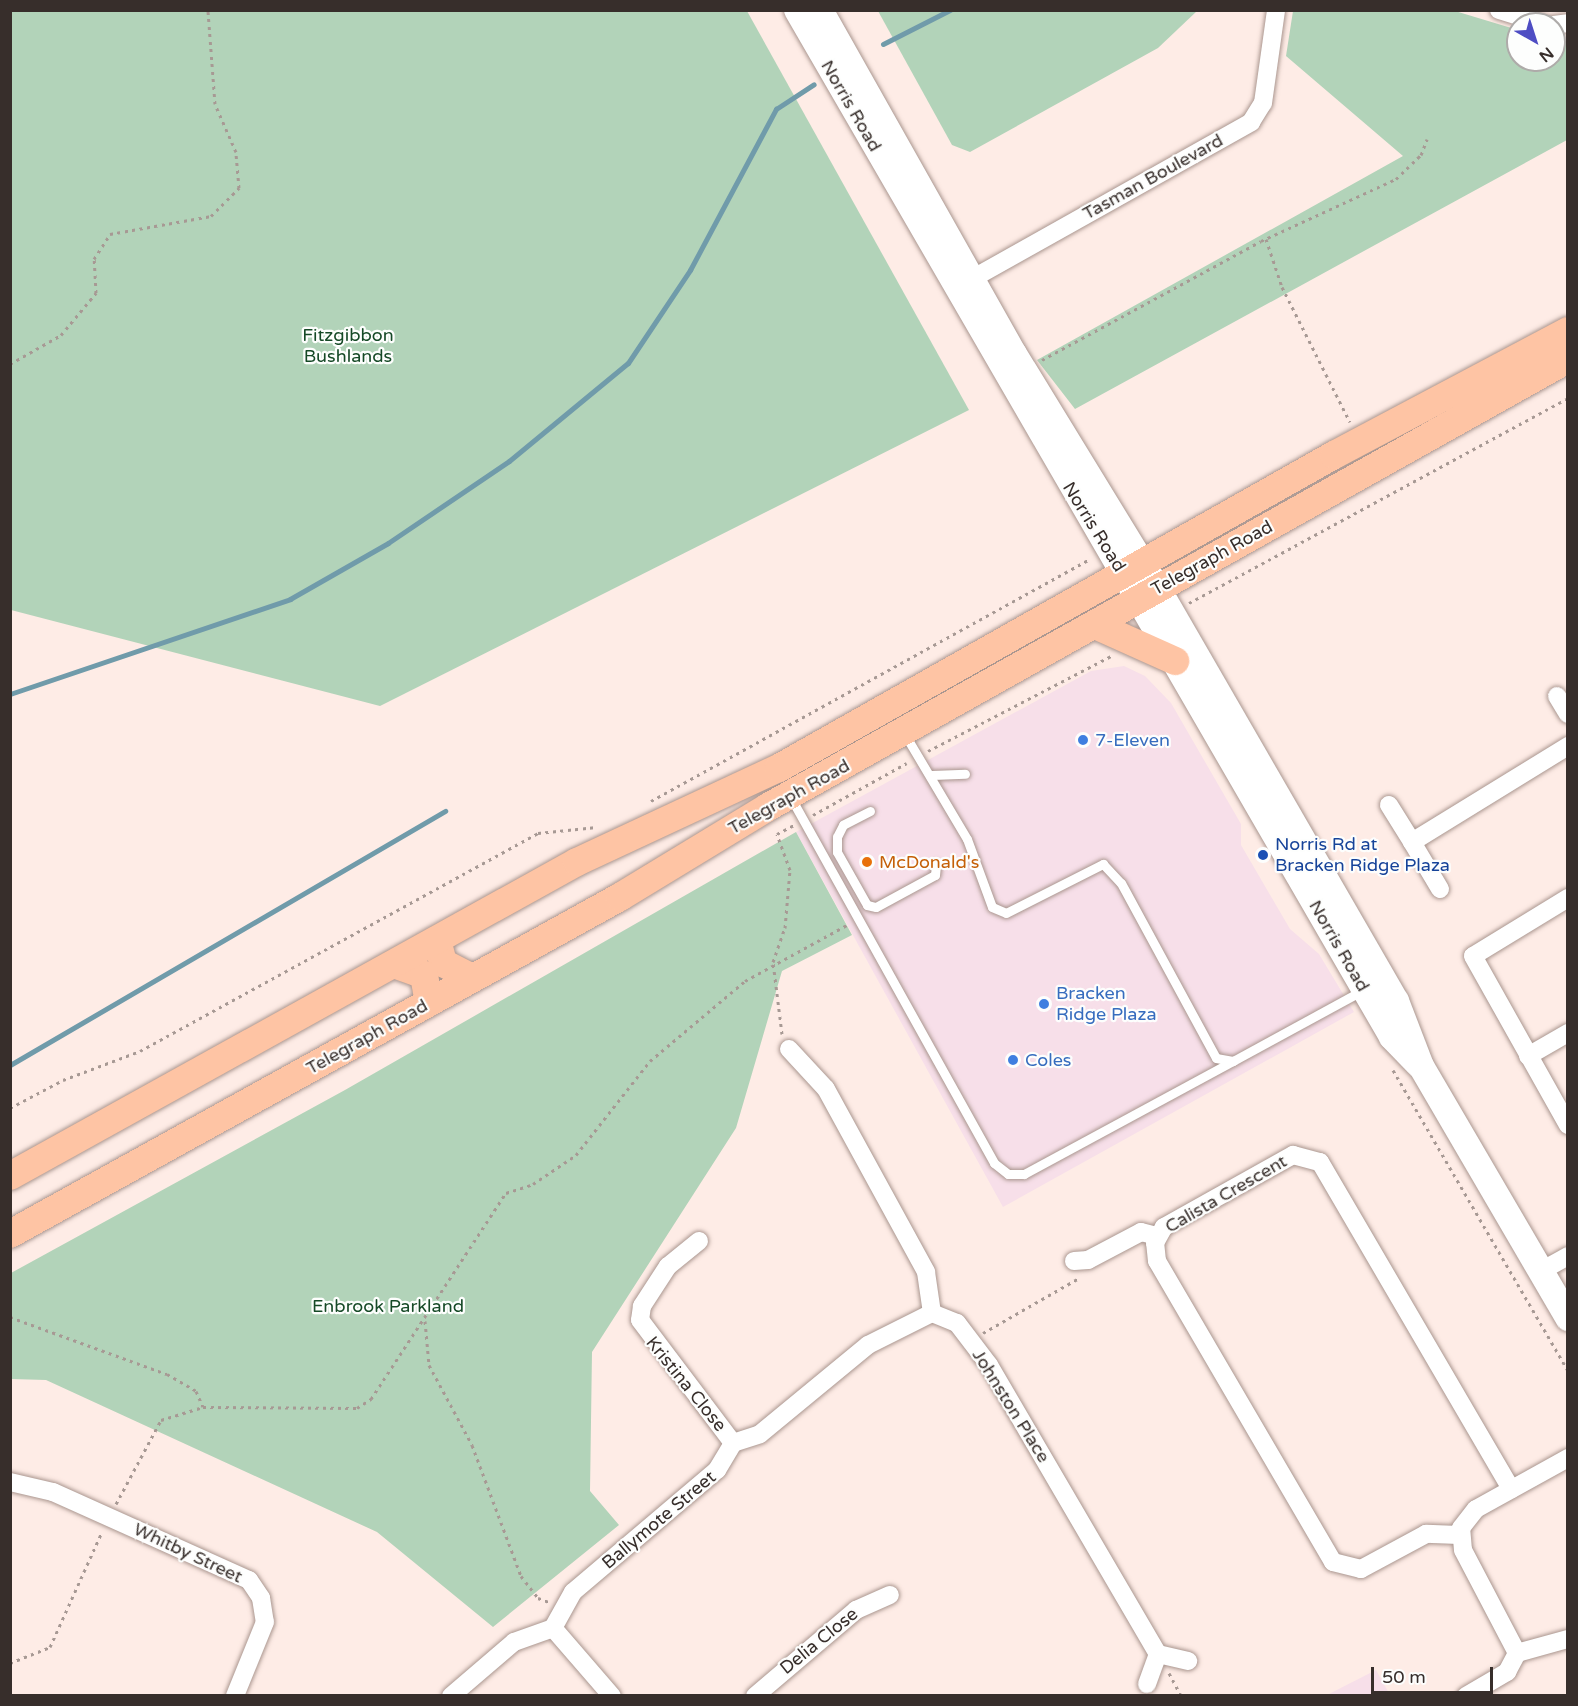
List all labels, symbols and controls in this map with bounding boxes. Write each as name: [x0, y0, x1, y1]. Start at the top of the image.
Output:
north arrow: [1506, 12, 1566, 72]
text: N: [1535, 43, 1557, 66]
street label: Norris Road: [816, 56, 886, 156]
street label: Tasman Boulevard: [1079, 130, 1227, 224]
park label: Fitzgibbon Bushlands: [302, 325, 394, 368]
street label: Norris Road: [1058, 478, 1130, 576]
street label: Telegraph Road: [1148, 516, 1276, 600]
place label: 7-Eleven: [1095, 729, 1170, 751]
marker: 7-Eleven: [1076, 733, 1090, 747]
street label: Telegraph Road: [725, 755, 853, 839]
place label: Norris Rd at Bracken Ridge Plaza: [1275, 834, 1450, 876]
marker: Norris Rd at Bracken Ridge Plaza: [1256, 848, 1270, 862]
place label: McDonald's: [879, 851, 979, 873]
marker: McDonald's: [860, 855, 874, 869]
street label: Norris Road: [1304, 896, 1374, 996]
place label: Bracken Ridge Plaza: [1056, 983, 1157, 1026]
street label: Telegraph Road: [303, 995, 431, 1079]
marker: Bracken Ridge Plaza: [1037, 997, 1051, 1011]
place label: Coles: [1025, 1049, 1071, 1071]
marker: Coles: [1006, 1053, 1020, 1067]
street label: Calista Crescent: [1161, 1150, 1291, 1238]
park label: Enbrook Parkland: [312, 1295, 464, 1317]
street label: Kristina Close: [641, 1332, 731, 1436]
street label: Johnston Place: [968, 1345, 1054, 1467]
street label: Ballymote Street: [598, 1466, 720, 1574]
street label: Whitby Street: [130, 1518, 246, 1588]
street label: Delia Close: [776, 1603, 862, 1679]
scale bar: [1374, 1655, 1496, 1693]
text: 50 m: [1382, 1666, 1426, 1688]

